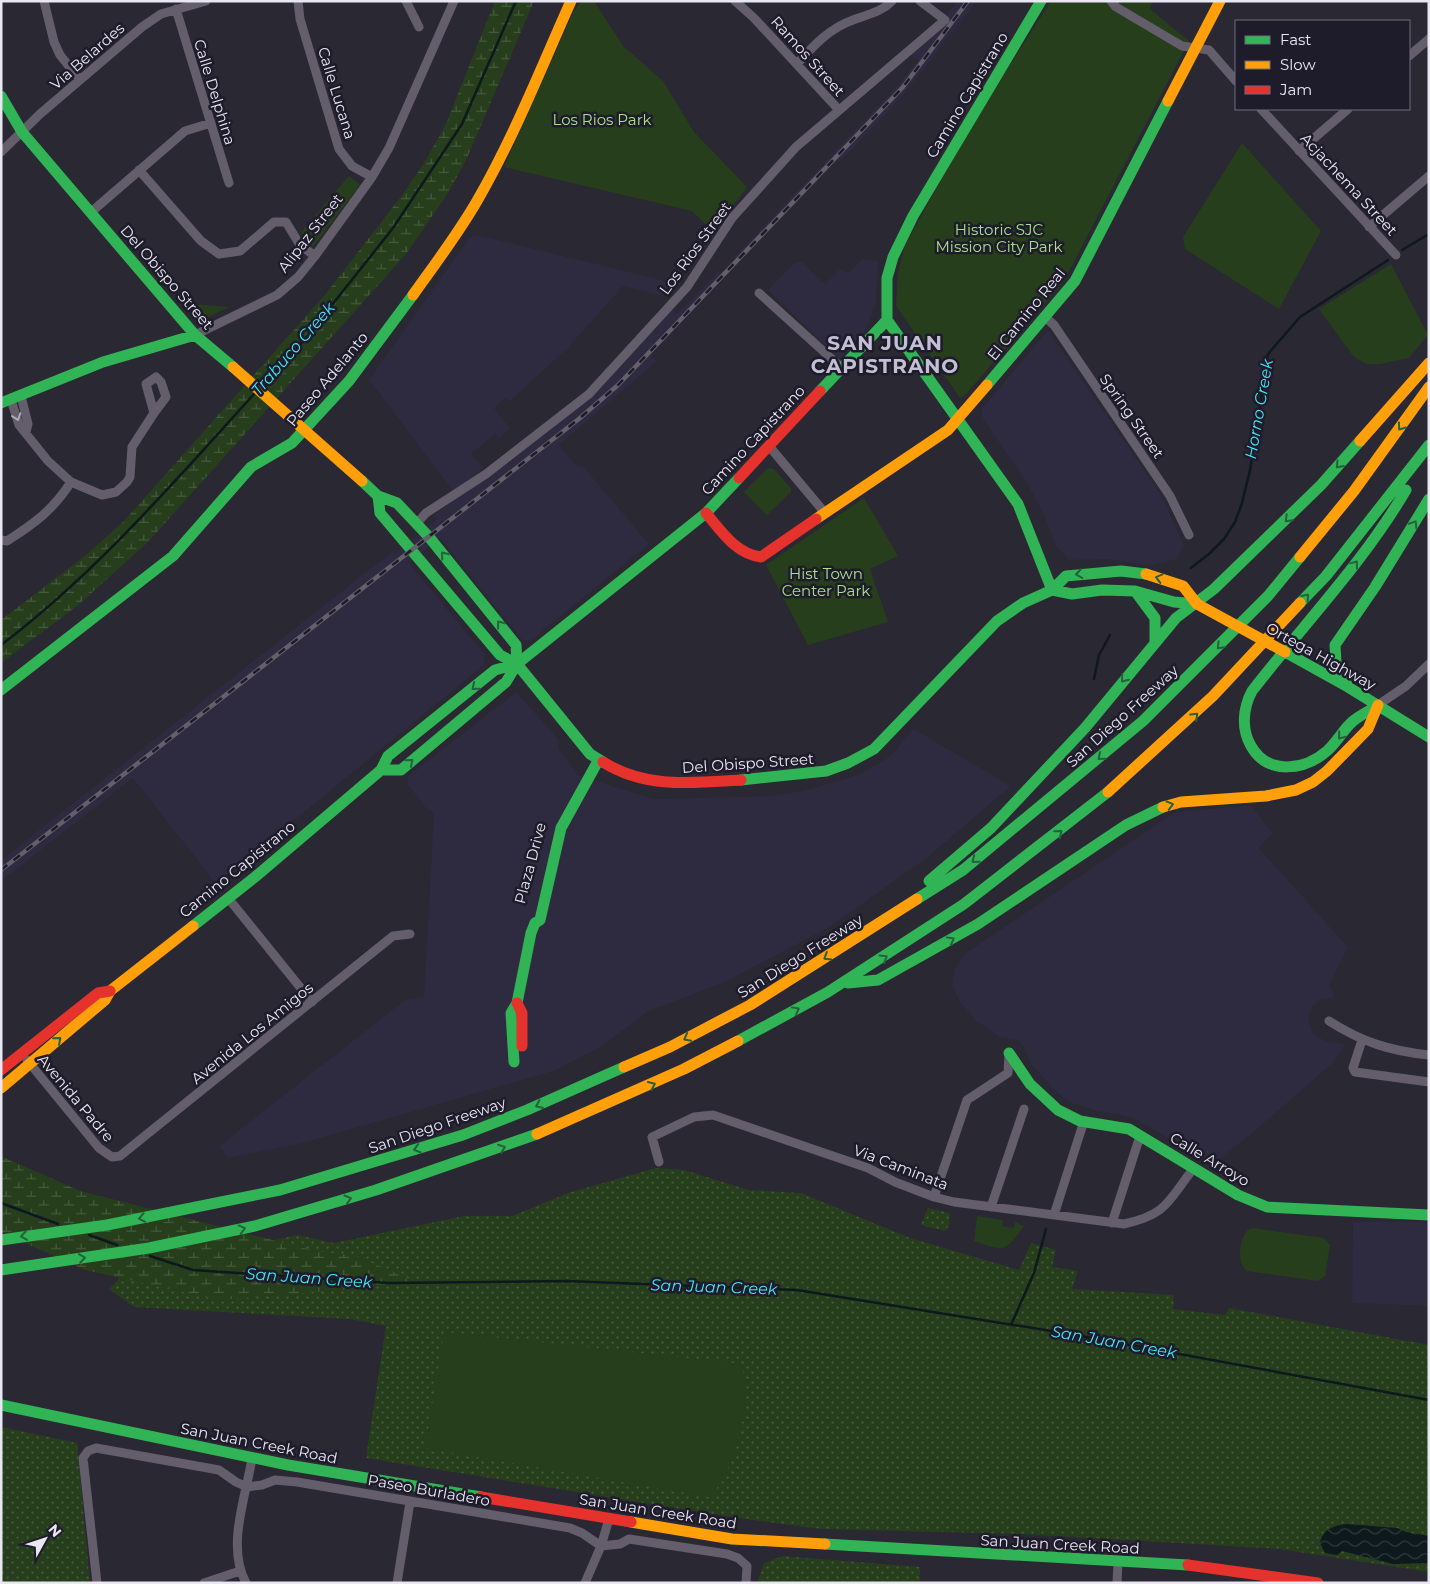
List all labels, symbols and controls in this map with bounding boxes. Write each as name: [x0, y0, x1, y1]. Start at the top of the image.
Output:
street label: Ramos Street: [767, 12, 849, 100]
street label: Via Belardes: [46, 18, 128, 94]
legend: [1235, 20, 1410, 110]
street label: Camino Capistrano: [922, 29, 1012, 161]
text: Fast: [1280, 30, 1311, 49]
street label: Calle Delphina: [190, 37, 240, 147]
street label: Calle Lucana: [314, 45, 360, 141]
text: Slow: [1280, 55, 1316, 74]
text: Jam: [1279, 80, 1312, 99]
park label: Los Rios Park: [552, 110, 652, 129]
street label: Acjachema Street: [1296, 129, 1402, 239]
street label: Alipaz Street: [273, 190, 347, 276]
street label: Los Rios Street: [655, 198, 735, 298]
park label: Historic SJC Mission City Park: [936, 220, 1062, 256]
street label: Del Obispo Street: [116, 221, 218, 333]
street label: El Camino Real: [983, 264, 1069, 364]
water label: Trabuco Creek: [247, 297, 340, 399]
street label: Paseo Adelanto: [282, 328, 372, 430]
district label: SAN JUAN CAPISTRANO: [811, 331, 959, 378]
water label: Horno Creek: [1241, 356, 1277, 460]
street label: Spring Street: [1096, 370, 1168, 462]
street label: Camino Capistrano: [697, 381, 809, 499]
one-way arrow: [11, 412, 21, 421]
one-way arrow: [1397, 421, 1407, 430]
one-way arrow: [1336, 460, 1345, 469]
one-way arrow: [1285, 513, 1294, 522]
one-way arrow: [1407, 520, 1417, 529]
one-way arrow: [441, 552, 450, 561]
one-way arrow: [1349, 560, 1358, 570]
park label: Hist Town Center Park: [782, 564, 870, 600]
one-way arrow: [1075, 569, 1084, 579]
one-way arrow: [1156, 573, 1164, 583]
one-way arrow: [1300, 594, 1309, 603]
street label: Ortega Highway: [1263, 618, 1380, 695]
one-way arrow: [497, 620, 506, 630]
one-way arrow: [1217, 641, 1226, 650]
street label: San Diego Freeway: [1062, 660, 1182, 771]
one-way arrow: [1122, 673, 1130, 682]
one-way arrow: [472, 681, 481, 690]
one-way arrow: [1189, 712, 1198, 721]
one-way arrow: [1339, 730, 1347, 739]
street label: Del Obispo Street: [681, 749, 815, 777]
one-way arrow: [1098, 752, 1107, 761]
one-way arrow: [404, 759, 413, 768]
one-way arrow: [1165, 800, 1174, 811]
street label: Camino Capistrano: [175, 816, 299, 922]
street label: Plaza Drive: [510, 820, 550, 906]
one-way arrow: [1053, 831, 1062, 839]
one-way arrow: [972, 854, 981, 862]
street label: San Diego Freeway: [734, 909, 867, 1002]
one-way arrow: [945, 936, 954, 946]
one-way arrow: [824, 951, 833, 960]
one-way arrow: [878, 955, 888, 964]
street label: Avenida Los Amigos: [187, 978, 317, 1088]
one-way arrow: [791, 1007, 800, 1017]
one-way arrow: [683, 1032, 692, 1042]
one-way arrow: [52, 1037, 61, 1046]
street label: Avenida Padre: [34, 1050, 118, 1146]
one-way arrow: [647, 1080, 656, 1091]
street label: San Diego Freeway: [366, 1092, 509, 1157]
one-way arrow: [535, 1098, 544, 1109]
street label: Calle Arroyo: [1167, 1128, 1253, 1190]
street label: Via Caminata: [851, 1140, 951, 1194]
one-way arrow: [413, 1143, 421, 1153]
one-way arrow: [497, 1144, 506, 1154]
one-way arrow: [343, 1194, 352, 1204]
one-way arrow: [138, 1212, 147, 1223]
one-way arrow: [237, 1224, 246, 1235]
one-way arrow: [20, 1231, 28, 1241]
one-way arrow: [78, 1253, 86, 1264]
water label: San Juan Creek: [245, 1264, 374, 1292]
water label: San Juan Creek: [650, 1275, 779, 1299]
water label: San Juan Creek: [1050, 1322, 1179, 1363]
street label: San Juan Creek Road: [179, 1418, 339, 1468]
street label: Paseo Burladero: [366, 1470, 492, 1510]
street label: San Juan Creek Road: [578, 1489, 738, 1533]
north arrow: [20, 1514, 70, 1564]
text: N: [44, 1521, 65, 1541]
street label: San Juan Creek Road: [980, 1530, 1140, 1558]

